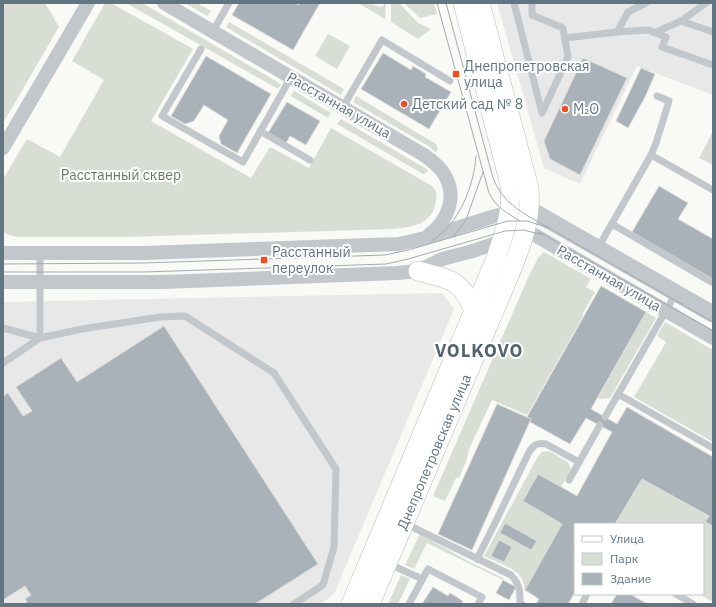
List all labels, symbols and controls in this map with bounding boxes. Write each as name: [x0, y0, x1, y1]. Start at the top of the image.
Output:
place label: Днепропетровская улица: [464, 57, 590, 91]
street label: Расстанная улица: [284, 68, 395, 142]
marker: Днепропетровская улица: [451, 69, 461, 79]
place label: Детский сад № 8: [412, 95, 523, 113]
marker: Детский сад № 8: [399, 99, 409, 109]
place label: М₂O: [573, 100, 599, 118]
marker: М₂O: [560, 104, 570, 114]
park label: Расстанный сквер: [61, 166, 181, 184]
street label: Расстанная улица: [554, 241, 665, 315]
place label: Расстанный переулок: [272, 243, 351, 277]
marker: Расстанный переулок: [259, 255, 269, 265]
district label: VOLKOVO: [435, 339, 523, 362]
street label: Днепропетровская улица: [393, 371, 475, 533]
legend: [574, 523, 704, 595]
text: Улица: [610, 531, 644, 546]
text: Парк: [610, 551, 639, 566]
text: Здание: [610, 571, 652, 586]

